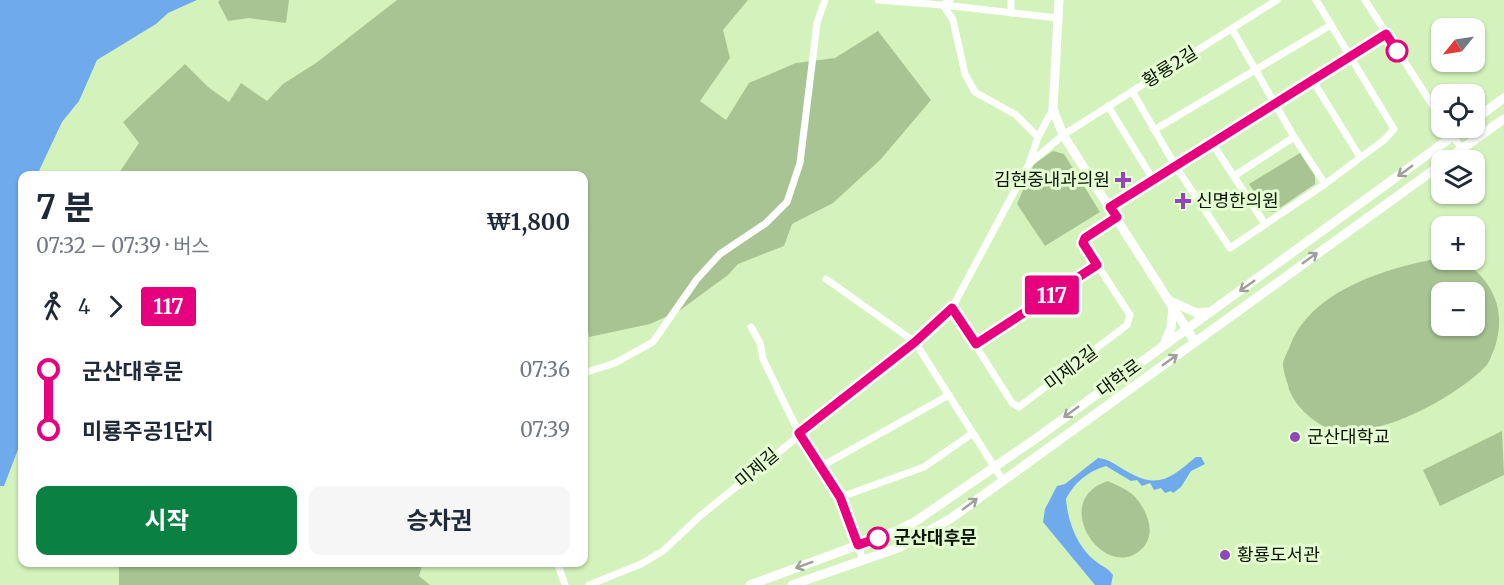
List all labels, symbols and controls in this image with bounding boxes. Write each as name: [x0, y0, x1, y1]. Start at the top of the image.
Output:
north arrow: [1431, 18, 1485, 72]
map controls: [1431, 18, 1485, 336]
unlabelled marker: [1386, 40, 1408, 62]
street label: 황룡2길: [1138, 41, 1201, 92]
button: locate: [1431, 84, 1485, 138]
button: layers: [1431, 150, 1485, 204]
one-way arrow: [1397, 164, 1413, 177]
place label: 김현중내과의원: [994, 168, 1110, 191]
marker: 김현중내과의원: [1114, 171, 1132, 189]
text: 7 분: [36, 187, 94, 228]
place label: 신명한의원: [1196, 189, 1279, 212]
marker: 신명한의원: [1174, 192, 1192, 210]
text: ₩1,800: [486, 208, 570, 236]
button: +: [1431, 216, 1485, 270]
text: 07:32 – 07:39 · 버스: [36, 233, 210, 258]
one-way arrow: [1302, 252, 1318, 265]
line badge: 117: [1018, 276, 1086, 314]
one-way arrow: [1240, 280, 1256, 292]
text: 117: [1037, 282, 1067, 309]
button: −: [1431, 282, 1485, 336]
icon: walk: [36, 290, 69, 323]
icon: forward: [99, 290, 132, 323]
text: 117: [153, 293, 184, 320]
text: 4: [78, 294, 90, 319]
street label: 미제2길: [1040, 340, 1102, 395]
street label: 대학로: [1092, 354, 1146, 402]
one-way arrow: [1161, 354, 1177, 366]
text: 군산대후문: [82, 357, 183, 385]
text: 07:36: [520, 357, 570, 382]
one-way arrow: [1063, 406, 1079, 419]
text: 미룡주공1단지: [82, 417, 214, 445]
text: 07:39: [520, 417, 570, 442]
place label: 군산대학교: [1307, 425, 1390, 448]
marker: 군산대학교: [1288, 430, 1302, 444]
street label: 미제길: [730, 443, 783, 492]
button: 시작: [36, 486, 297, 555]
button: 승차권: [309, 486, 570, 555]
one-way arrow: [962, 498, 978, 510]
place label: 군산대후문: [894, 526, 977, 549]
marker: 군산대후문: [867, 527, 889, 549]
place label: 황룡도서관: [1237, 543, 1320, 566]
marker: 황룡도서관: [1218, 548, 1232, 562]
one-way arrow: [795, 560, 814, 571]

